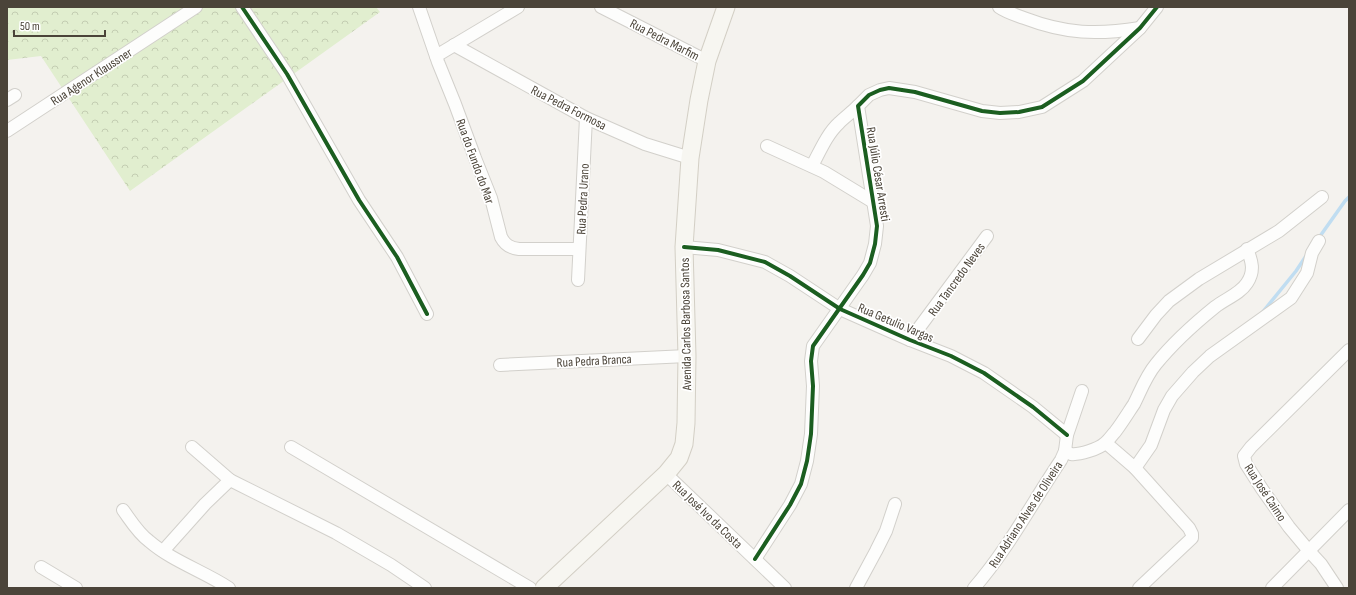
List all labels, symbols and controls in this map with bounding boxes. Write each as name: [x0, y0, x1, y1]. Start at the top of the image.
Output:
scale bar: [14, 12, 105, 38]
street label: Rua Pedra Marfim: [627, 16, 702, 64]
text: 50 m: [20, 19, 40, 34]
street label: Rua Agenor Klaussner: [48, 44, 135, 109]
street label: Rua Pedra Formosa: [528, 82, 609, 134]
street label: Rua do Fundo do Mar: [452, 117, 498, 206]
street label: Rua Júlio César Arresti: [863, 126, 893, 223]
street label: Rua Pedra Urano: [573, 163, 593, 235]
street label: Rua Tancredo Neves: [925, 239, 989, 319]
street label: Avenida Carlos Barbosa Santos: [677, 257, 695, 391]
street label: Rua Getulio Vargas: [855, 300, 936, 346]
street label: Rua Pedra Branca: [556, 351, 632, 371]
street label: Rua Adriano Alves de Oliveira: [985, 458, 1066, 571]
street label: Rua José Caimo: [1241, 461, 1290, 524]
street label: Rua José Ivo da Costa: [669, 477, 746, 552]

